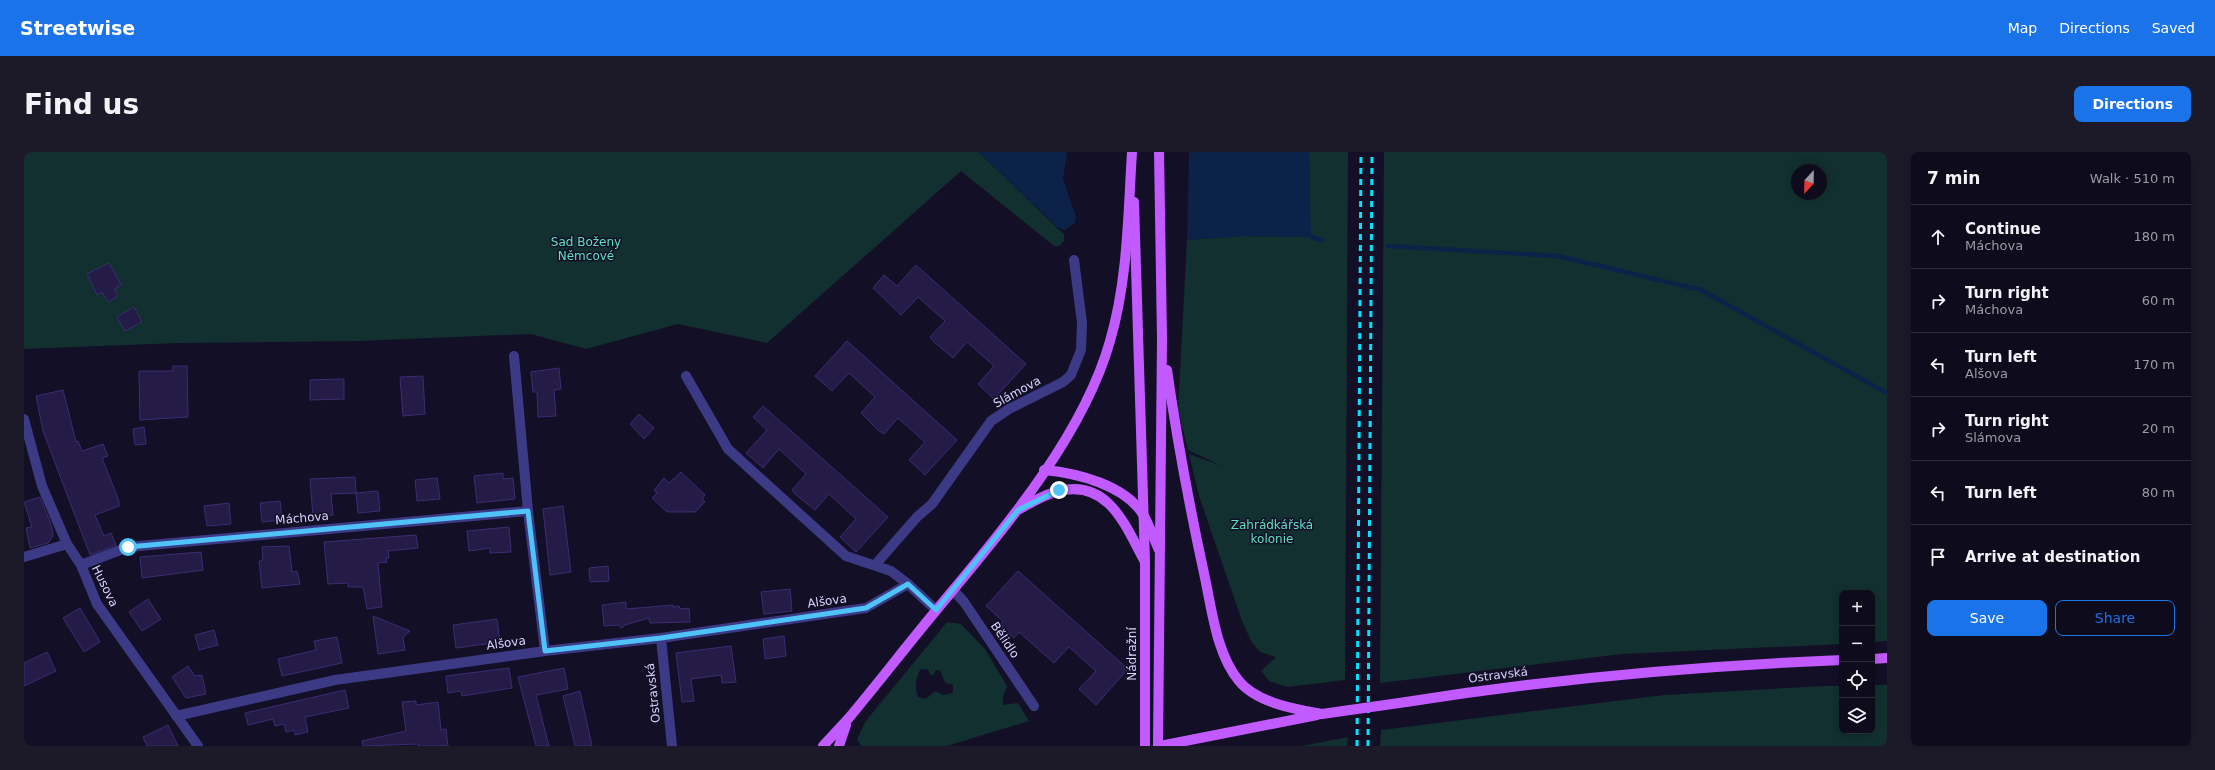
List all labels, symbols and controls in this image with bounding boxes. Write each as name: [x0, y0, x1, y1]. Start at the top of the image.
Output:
text: Streetwise: [20, 17, 135, 39]
text: Map: [2008, 20, 2037, 36]
text: Directions: [2059, 20, 2130, 36]
text: Saved: [2152, 20, 2195, 36]
button: Directions: [2074, 86, 2191, 122]
text: Find us: [24, 88, 139, 121]
north arrow: [1791, 164, 1827, 200]
text: 7 min: [1927, 168, 1980, 188]
text: Walk · 510 m: [2090, 171, 2175, 186]
text: Continue: [1965, 220, 2041, 238]
icon: ahead: [1927, 226, 1949, 248]
text: 180 m: [2133, 229, 2175, 244]
park label: Sad Boženy Němcové: [551, 235, 621, 263]
text: Máchova: [1965, 238, 2023, 253]
text: Turn right: [1965, 284, 2049, 302]
icon: right: [1927, 290, 1949, 312]
text: 60 m: [2142, 293, 2175, 308]
text: Máchova: [1965, 302, 2023, 317]
text: Turn left: [1965, 348, 2037, 366]
icon: left: [1927, 354, 1949, 376]
text: 170 m: [2133, 357, 2175, 372]
text: Alšova: [1965, 366, 2008, 381]
street label: Slámova: [991, 373, 1043, 411]
text: Turn right: [1965, 412, 2049, 430]
icon: right: [1927, 418, 1949, 440]
text: 20 m: [2142, 421, 2175, 436]
text: Slámova: [1965, 430, 2021, 445]
route end: [1050, 481, 1068, 499]
icon: left: [1927, 482, 1949, 504]
text: Turn left: [1965, 484, 2037, 502]
text: 80 m: [2142, 485, 2175, 500]
street label: Máchova: [275, 509, 329, 527]
park label: Zahrádkářská kolonie: [1231, 518, 1313, 546]
route start: [119, 538, 137, 556]
icon: arrive: [1927, 546, 1949, 568]
text: Arrive at destination: [1965, 548, 2140, 566]
street label: Husova: [89, 563, 121, 609]
map controls: [1839, 590, 1875, 734]
button: +: [1839, 590, 1875, 626]
street label: Alšova: [806, 591, 848, 611]
button: Save: [1927, 600, 2047, 636]
button: Share: [2055, 600, 2175, 636]
street label: Bělidlo: [988, 619, 1022, 661]
button: −: [1839, 626, 1875, 662]
street label: Nádražní: [1125, 627, 1139, 681]
street label: Alšova: [485, 633, 527, 653]
street label: Ostravská: [643, 662, 663, 724]
button: locate: [1839, 662, 1875, 698]
street label: Ostravská: [1467, 664, 1529, 686]
button: layers: [1839, 698, 1875, 734]

